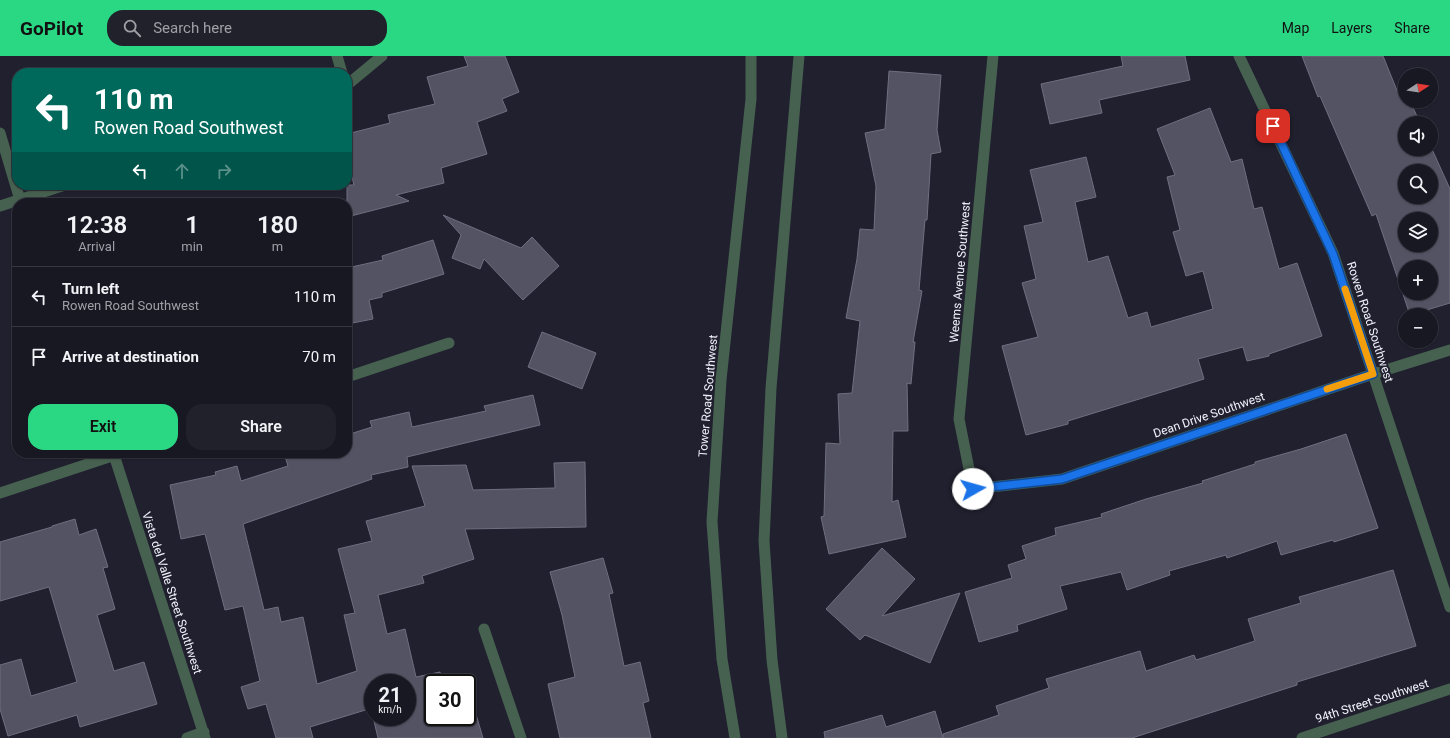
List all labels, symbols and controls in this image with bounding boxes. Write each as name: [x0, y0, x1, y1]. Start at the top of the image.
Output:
search box: [107, 10, 387, 46]
text: GoPilot: [20, 17, 83, 40]
icon: search: [121, 17, 143, 39]
text: Search here: [153, 19, 232, 37]
text: Map: [1282, 20, 1309, 36]
text: Layers: [1331, 20, 1372, 36]
text: Share: [1394, 20, 1430, 36]
north arrow: [1398, 68, 1438, 108]
map controls: [1398, 68, 1438, 348]
text: 110 m: [94, 83, 173, 116]
icon: left: [28, 84, 80, 136]
pin: [1256, 109, 1290, 143]
icon: arrive: [1262, 115, 1284, 137]
button: sound: [1398, 116, 1438, 156]
text: Rowen Road Southwest: [94, 117, 284, 138]
icon: left: [129, 160, 151, 182]
icon: ahead: [171, 160, 193, 182]
icon: right: [213, 160, 235, 182]
button: search: [1398, 164, 1438, 204]
street label: Weems Avenue Southwest: [947, 201, 973, 343]
text: 12:38: [66, 211, 127, 239]
text: 1: [185, 211, 199, 239]
text: 180: [257, 211, 298, 239]
button: layers: [1398, 212, 1438, 252]
text: Arrival: [78, 239, 115, 254]
text: min: [181, 239, 203, 254]
text: m: [272, 239, 283, 254]
street label: Rowen Road Southwest: [1344, 260, 1396, 384]
button: +: [1398, 260, 1438, 300]
text: Turn left: [62, 280, 119, 298]
icon: left: [28, 286, 50, 308]
text: 110 m: [294, 288, 336, 306]
text: Rowen Road Southwest: [62, 298, 199, 313]
button: −: [1398, 308, 1438, 348]
street label: Tower Road Southwest: [696, 334, 720, 458]
icon: arrive: [28, 346, 50, 368]
text: Arrive at destination: [62, 348, 199, 366]
text: 70 m: [302, 348, 336, 366]
street label: Dean Drive Southwest: [1151, 389, 1267, 441]
button: Exit: [28, 404, 178, 450]
button: Share: [186, 404, 336, 450]
position arrow: [952, 468, 994, 510]
street label: Vista del Valle Street Southwest: [139, 510, 205, 676]
speed limit sign: 30: [424, 674, 476, 726]
street label: 94th Street Southwest: [1314, 676, 1430, 726]
text: 21: [379, 683, 401, 707]
text: km/h: [378, 704, 402, 715]

